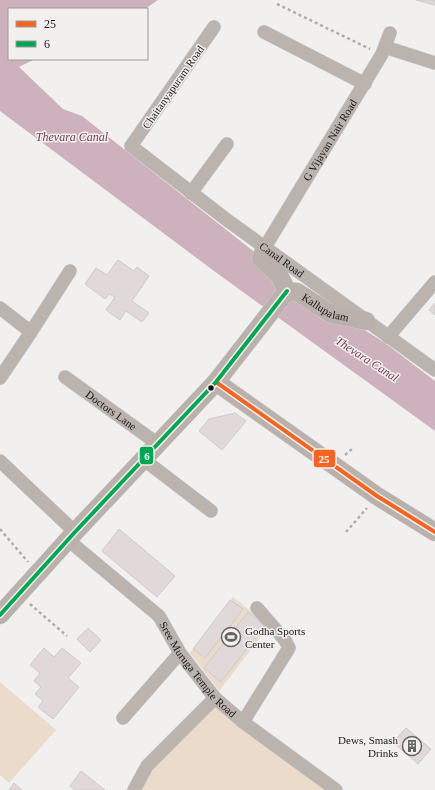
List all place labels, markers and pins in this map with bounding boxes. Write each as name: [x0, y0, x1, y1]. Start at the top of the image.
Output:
unlabelled marker: [206, 383, 216, 393]
place label: Godha Sports Center: [245, 625, 305, 650]
sports icon: Godha Sports Center: [220, 626, 242, 648]
place label: Dews, Smash Drinks: [338, 734, 398, 759]
building icon: Dews, Smash Drinks: [401, 735, 423, 757]

